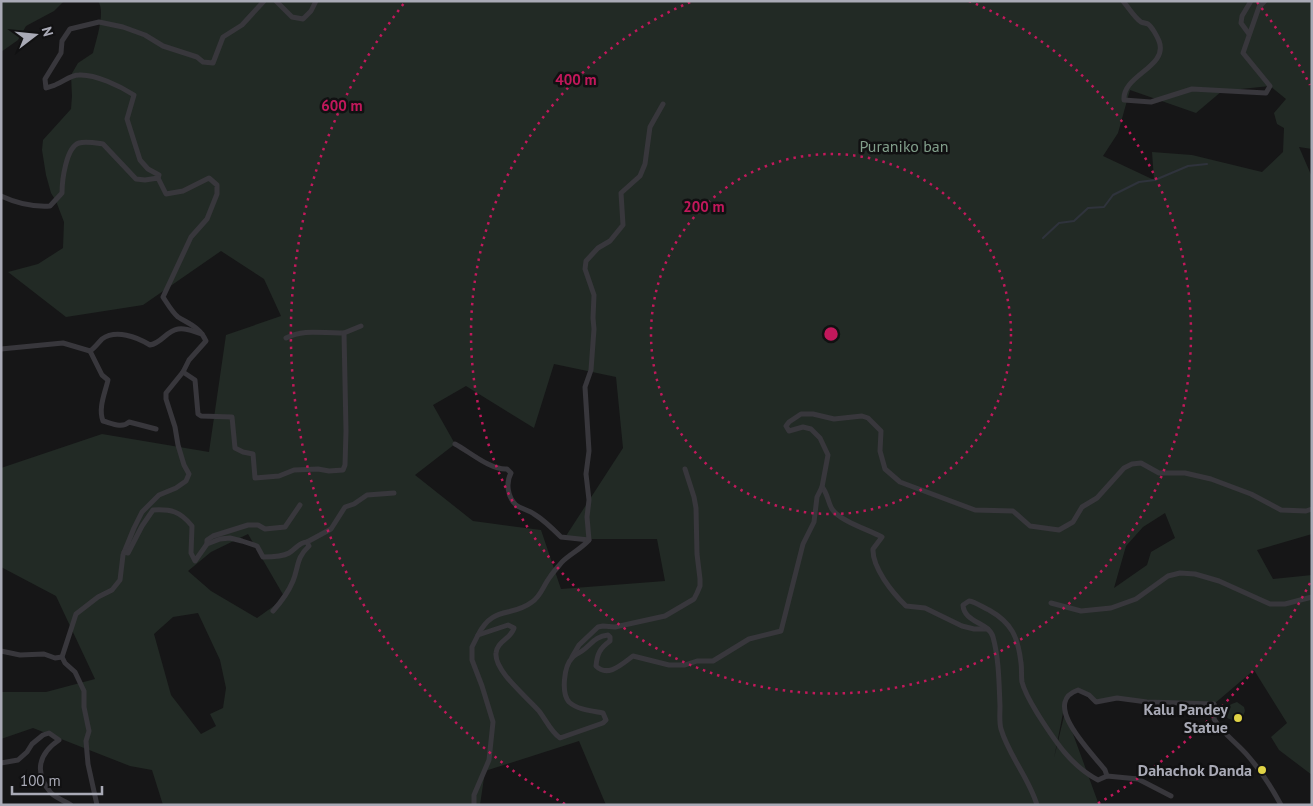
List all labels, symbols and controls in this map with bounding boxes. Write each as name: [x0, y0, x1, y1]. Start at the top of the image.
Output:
north arrow: [10, 10, 60, 60]
text: N: [38, 25, 57, 38]
text: 400 m: [555, 70, 597, 89]
text: 600 m: [321, 96, 363, 115]
park label: Puraniko ban: [859, 136, 949, 156]
text: 200 m: [683, 197, 725, 216]
centre of rings: [822, 325, 840, 343]
place label: Kalu Pandey Statue: [1144, 699, 1228, 737]
marker: Kalu Pandey Statue: [1232, 712, 1244, 724]
place label: Dahachok Danda: [1138, 760, 1252, 780]
scale bar: [12, 764, 102, 796]
marker: Dahachok Danda: [1256, 764, 1268, 776]
text: 100 m: [20, 771, 61, 790]

